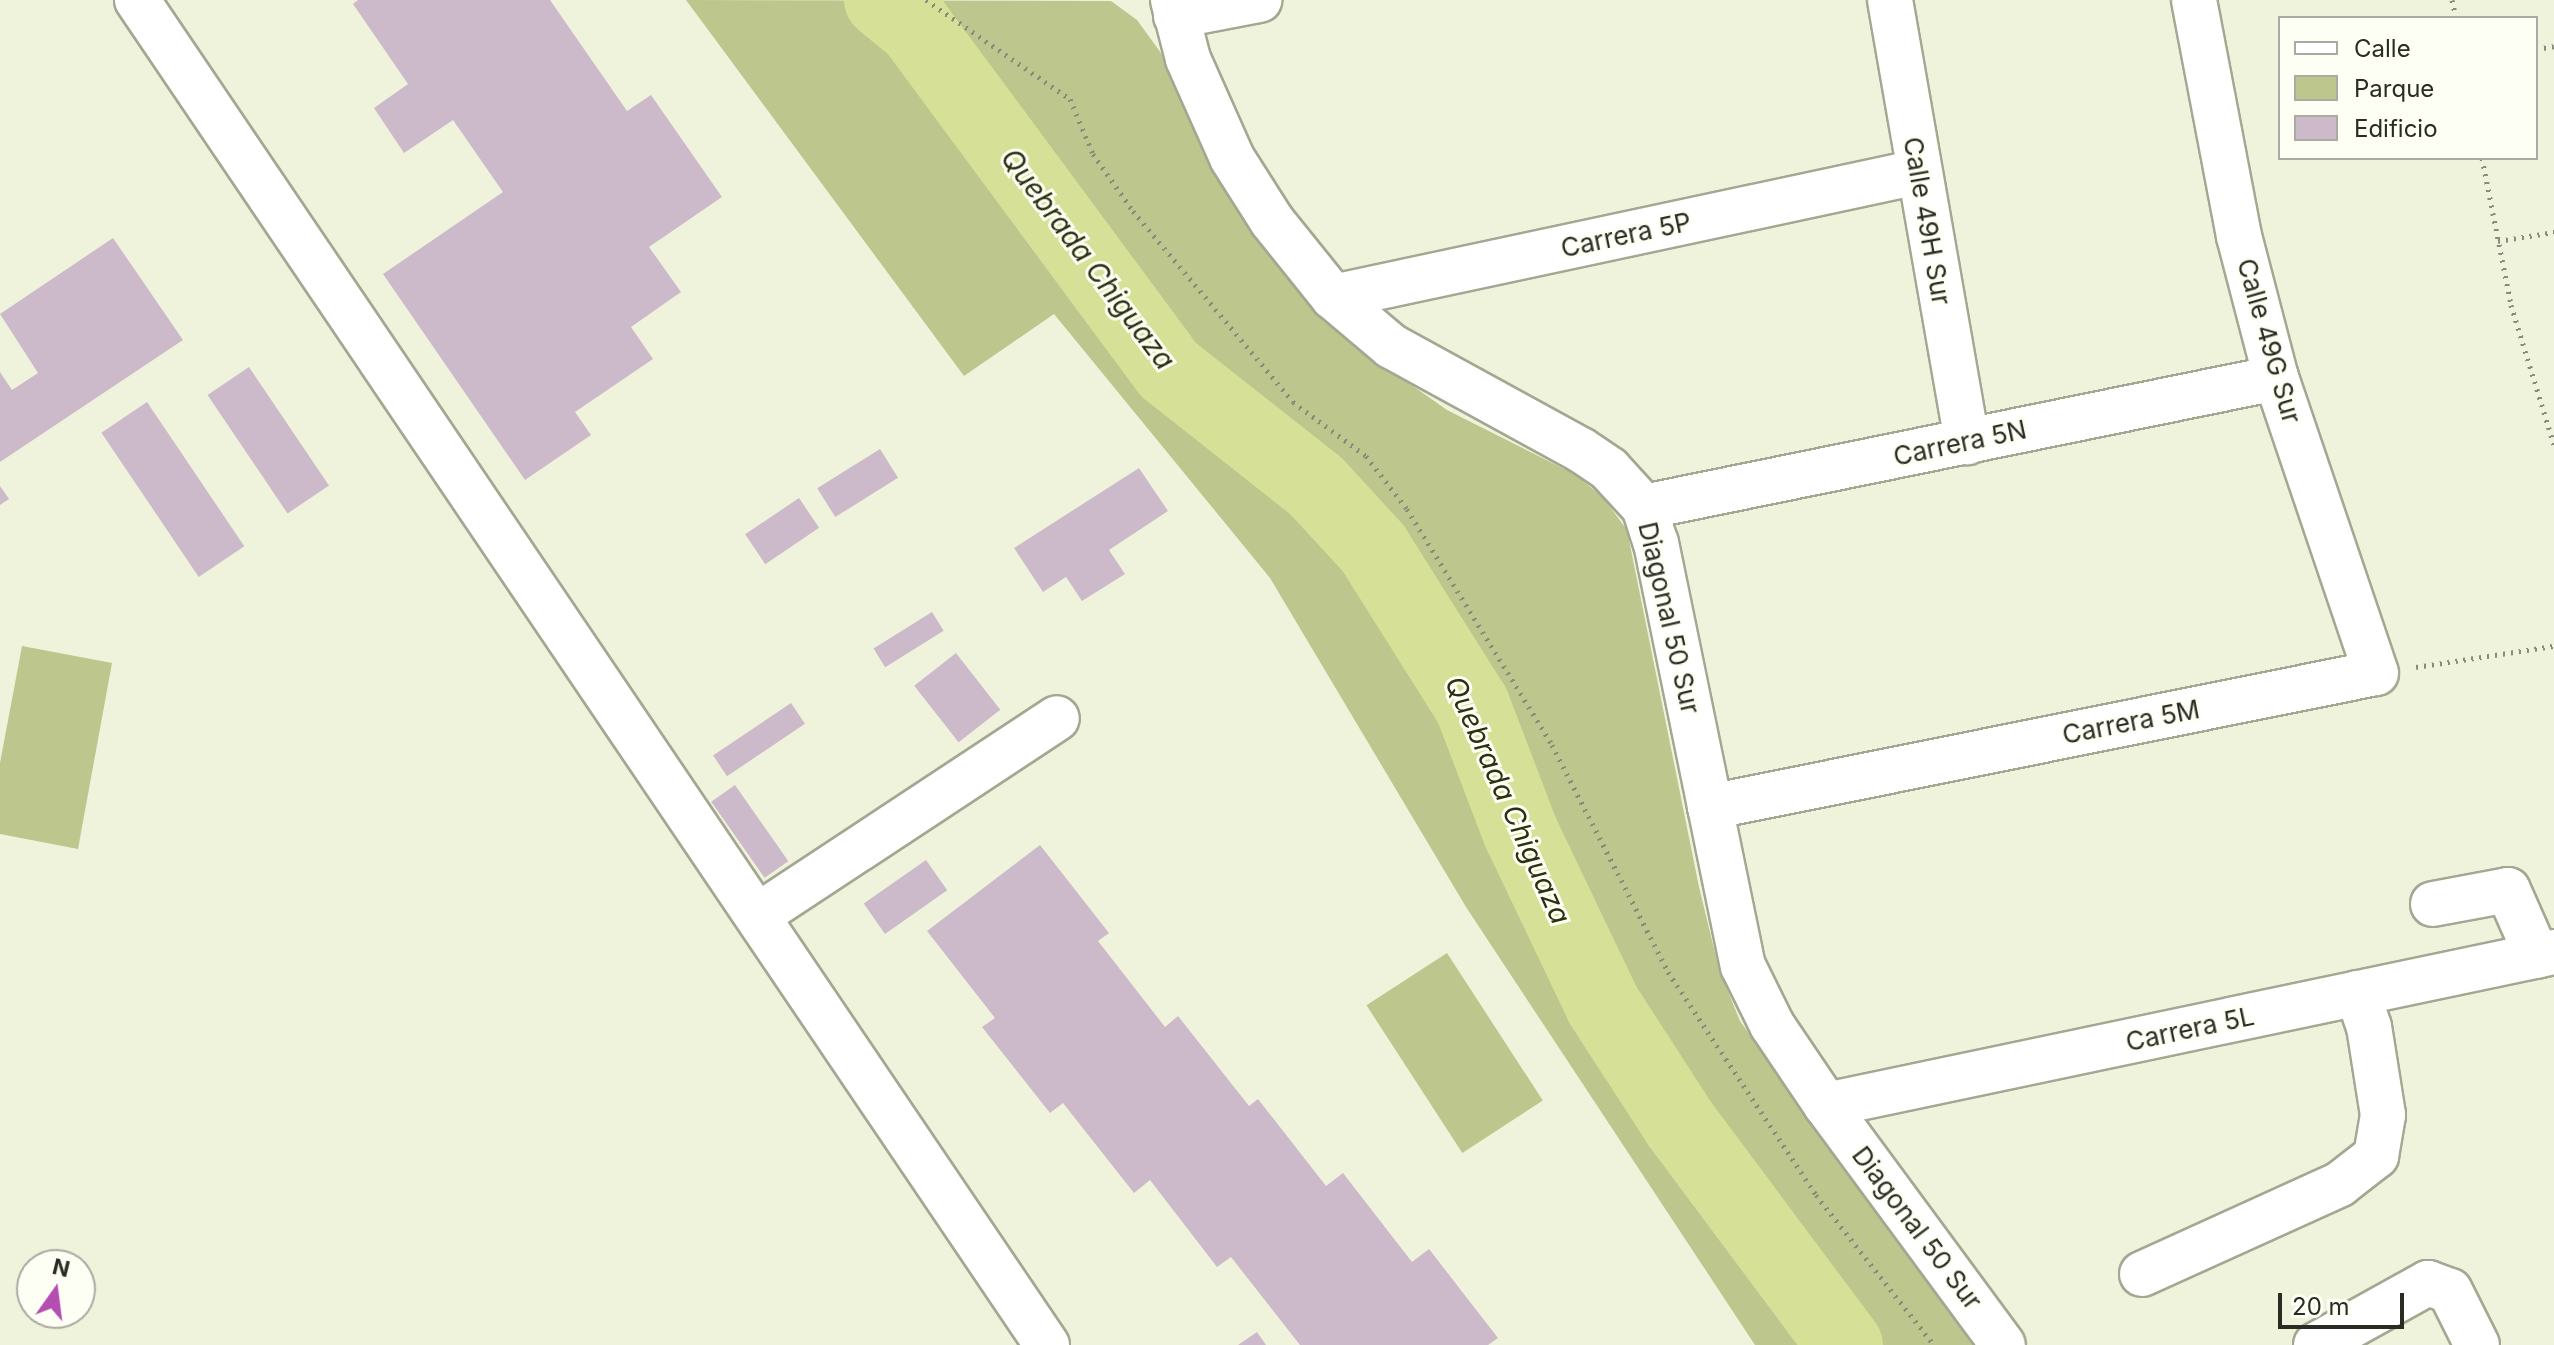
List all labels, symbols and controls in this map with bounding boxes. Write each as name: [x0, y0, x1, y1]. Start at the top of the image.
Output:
legend: [2278, 16, 2538, 160]
text: Calle: [2354, 34, 2411, 63]
text: Parque: [2354, 74, 2434, 103]
text: Edificio: [2354, 114, 2438, 143]
street label: Calle 49H Sur: [1897, 135, 1957, 307]
water label: Quebrada Chiguaza: [994, 142, 1182, 376]
street label: Carrera 5P: [1558, 206, 1694, 264]
street label: Calle 49G Sur: [2231, 255, 2307, 427]
street label: Carrera 5N: [1891, 414, 2029, 472]
street label: Diagonal 50 Sur: [1632, 519, 1706, 717]
water label: Quebrada Chiguaza: [1438, 671, 1578, 929]
street label: Carrera 5M: [2060, 693, 2202, 751]
street label: Carrera 5L: [2123, 1000, 2257, 1058]
street label: Diagonal 50 Sur: [1846, 1140, 1988, 1316]
north arrow: [16, 1249, 96, 1329]
text: N: [50, 1253, 73, 1282]
scale bar: [2282, 1277, 2408, 1327]
text: 20 m: [2292, 1292, 2350, 1321]

